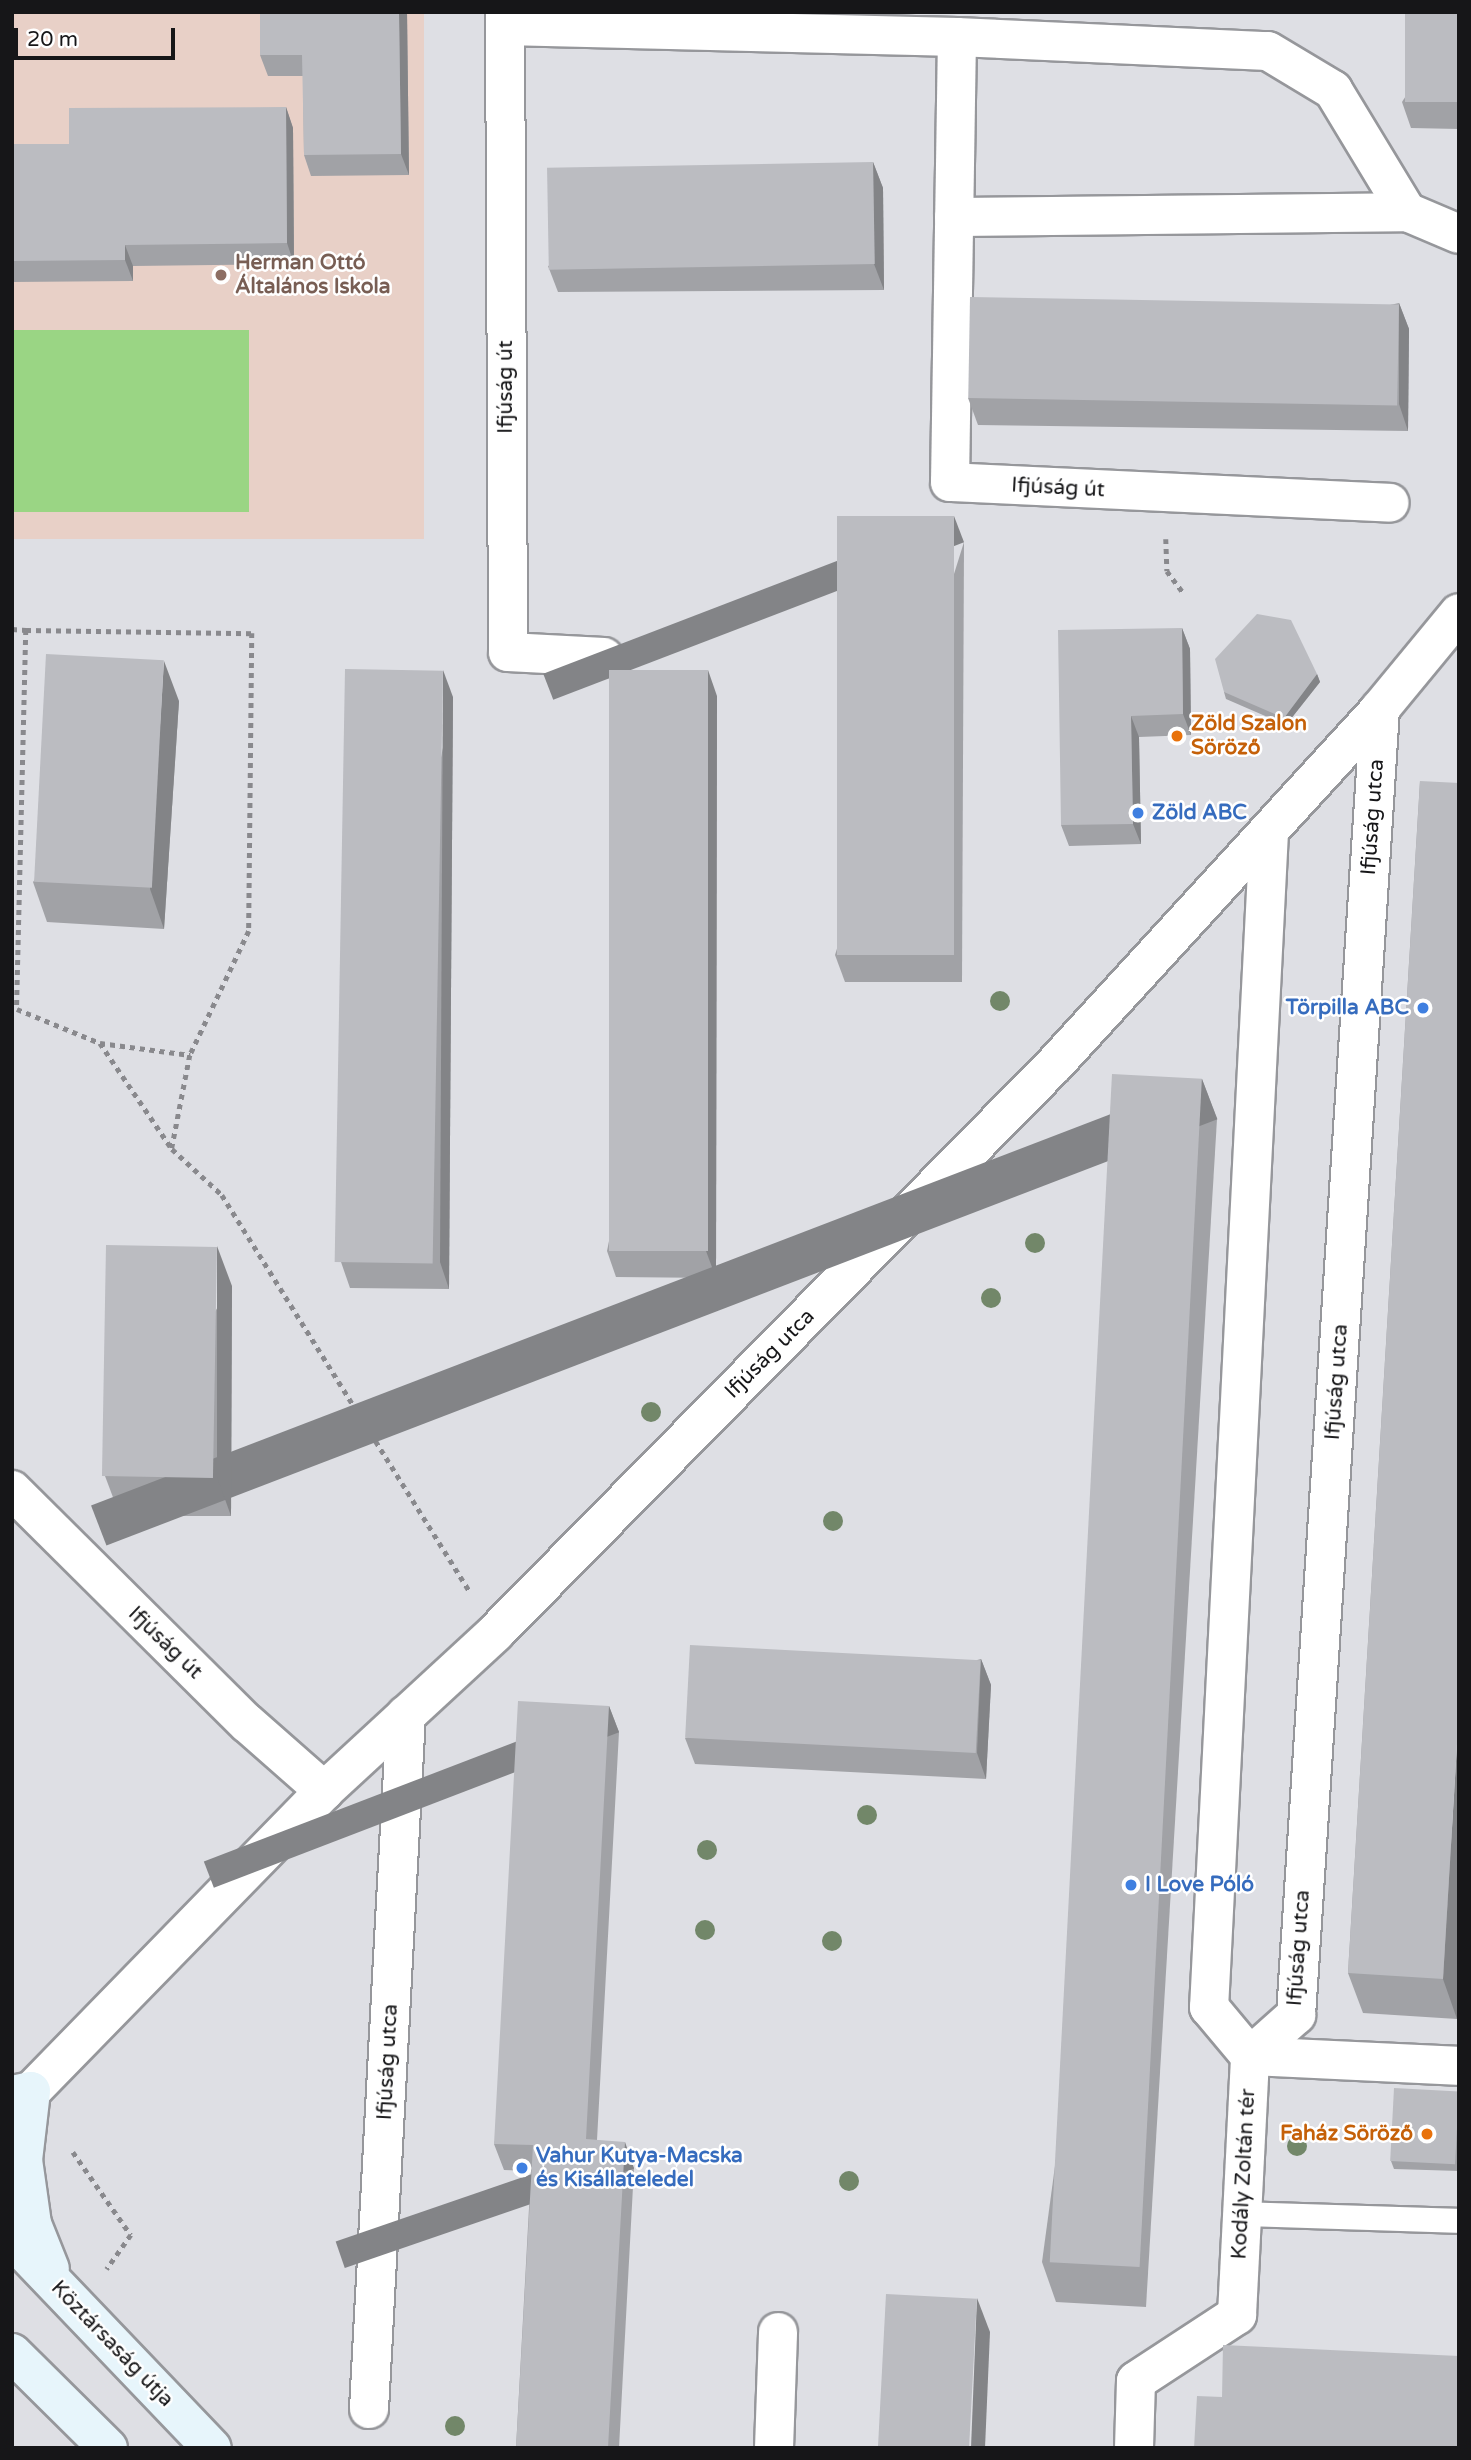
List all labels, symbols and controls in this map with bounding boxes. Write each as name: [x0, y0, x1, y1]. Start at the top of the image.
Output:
scale bar: [18, 14, 178, 58]
text: 20 m: [27, 27, 78, 52]
place label: Herman Ottó Általános Iskola: [235, 250, 391, 300]
marker: Herman Ottó Általános Iskola: [213, 267, 229, 283]
street label: Ifjúság út: [493, 340, 519, 434]
street label: Ifjúság út: [1011, 473, 1105, 503]
place label: Zöld Szalon Söröző: [1191, 711, 1307, 761]
marker: Zöld Szalon Söröző: [1169, 728, 1185, 744]
street label: Ifjúság utca: [1356, 758, 1390, 876]
place label: Zöld ABC: [1152, 800, 1247, 826]
marker: Zöld ABC: [1130, 805, 1146, 821]
place label: Törpilla ABC: [1286, 995, 1409, 1021]
marker: Törpilla ABC: [1415, 1000, 1431, 1016]
street label: Ifjúság utca: [720, 1304, 820, 1404]
street label: Ifjúság utca: [1320, 1323, 1354, 1441]
street label: Ifjúság út: [123, 1601, 207, 1685]
place label: I Love Póló: [1145, 1872, 1254, 1898]
marker: I Love Póló: [1123, 1877, 1139, 1893]
street label: Ifjúság utca: [1282, 1889, 1316, 2007]
street label: Ifjúság utca: [372, 2003, 404, 2121]
street label: Kodály Zoltán tér: [1227, 2088, 1261, 2260]
place label: Faház Söröző: [1280, 2121, 1413, 2147]
marker: Faház Söröző: [1419, 2126, 1435, 2142]
place label: Vahur Kutya-Macska és Kisállateledel: [536, 2143, 743, 2193]
marker: Vahur Kutya-Macska és Kisállateledel: [514, 2160, 530, 2176]
street label: Köztársaság útja: [45, 2276, 179, 2412]

